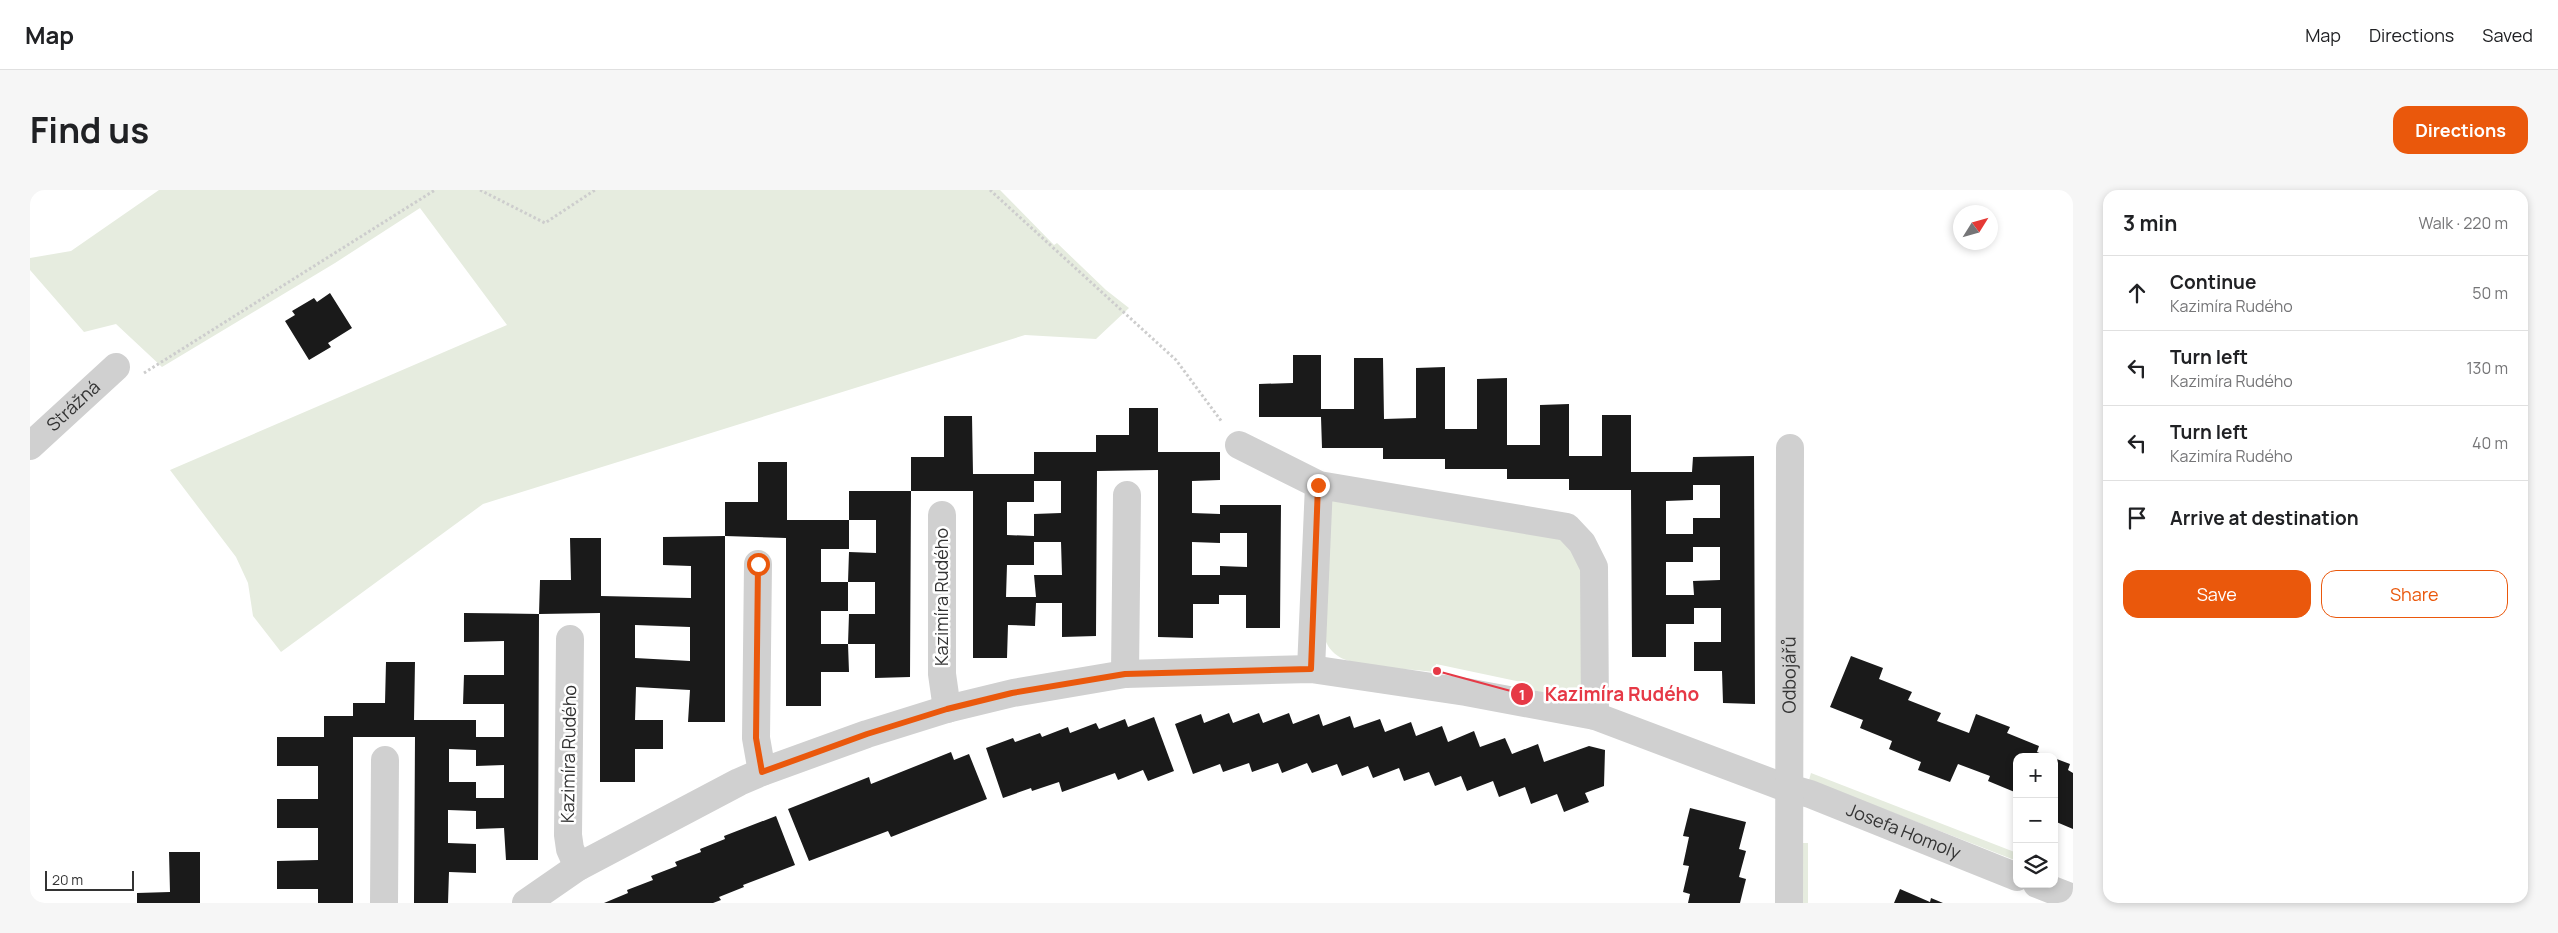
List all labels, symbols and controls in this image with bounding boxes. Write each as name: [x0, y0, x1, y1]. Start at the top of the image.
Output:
text: Map: [25, 18, 74, 51]
text: Map: [2305, 23, 2341, 47]
text: Directions: [2369, 23, 2454, 47]
text: Saved: [2482, 23, 2533, 47]
text: Find us: [30, 106, 149, 154]
button: Directions: [2393, 106, 2528, 154]
north arrow: [1953, 205, 1998, 250]
text: 3 min: [2123, 209, 2177, 237]
text: Walk · 220 m: [2418, 212, 2508, 234]
text: Continue: [2170, 269, 2256, 295]
icon: ahead: [2123, 279, 2151, 307]
text: 50 m: [2472, 282, 2508, 304]
text: Kazimíra Rudého: [2170, 295, 2293, 317]
text: Turn left: [2170, 344, 2248, 370]
icon: left: [2123, 354, 2151, 382]
text: 130 m: [2466, 357, 2508, 379]
text: Kazimíra Rudého: [2170, 370, 2293, 392]
street label: Strážná: [41, 375, 105, 436]
text: Turn left: [2170, 419, 2248, 445]
icon: left: [2123, 429, 2151, 457]
text: 40 m: [2472, 432, 2508, 454]
text: Kazimíra Rudého: [2170, 445, 2293, 467]
route end: [1307, 474, 1330, 497]
icon: arrive: [2123, 504, 2151, 532]
text: Arrive at destination: [2170, 505, 2359, 531]
street label: Kazimíra Rudého: [929, 528, 953, 666]
route start: [747, 553, 770, 576]
button: Save: [2123, 570, 2311, 618]
button: Share: [2321, 570, 2508, 618]
street label: Odbojářů: [1776, 637, 1801, 713]
callout: Kazimíra Rudého: [1509, 677, 1709, 711]
text: Kazimíra Rudého: [1545, 681, 1699, 707]
text: 1: [1519, 684, 1525, 705]
street label: Kazimíra Rudého: [555, 685, 581, 823]
map controls: [2013, 753, 2058, 888]
button: +: [2013, 753, 2058, 798]
street label: Josefa Homoly: [1843, 797, 1965, 864]
button: −: [2013, 798, 2058, 843]
button: layers: [2013, 843, 2058, 888]
scale bar: [45, 868, 134, 891]
text: 20 m: [52, 870, 83, 889]

